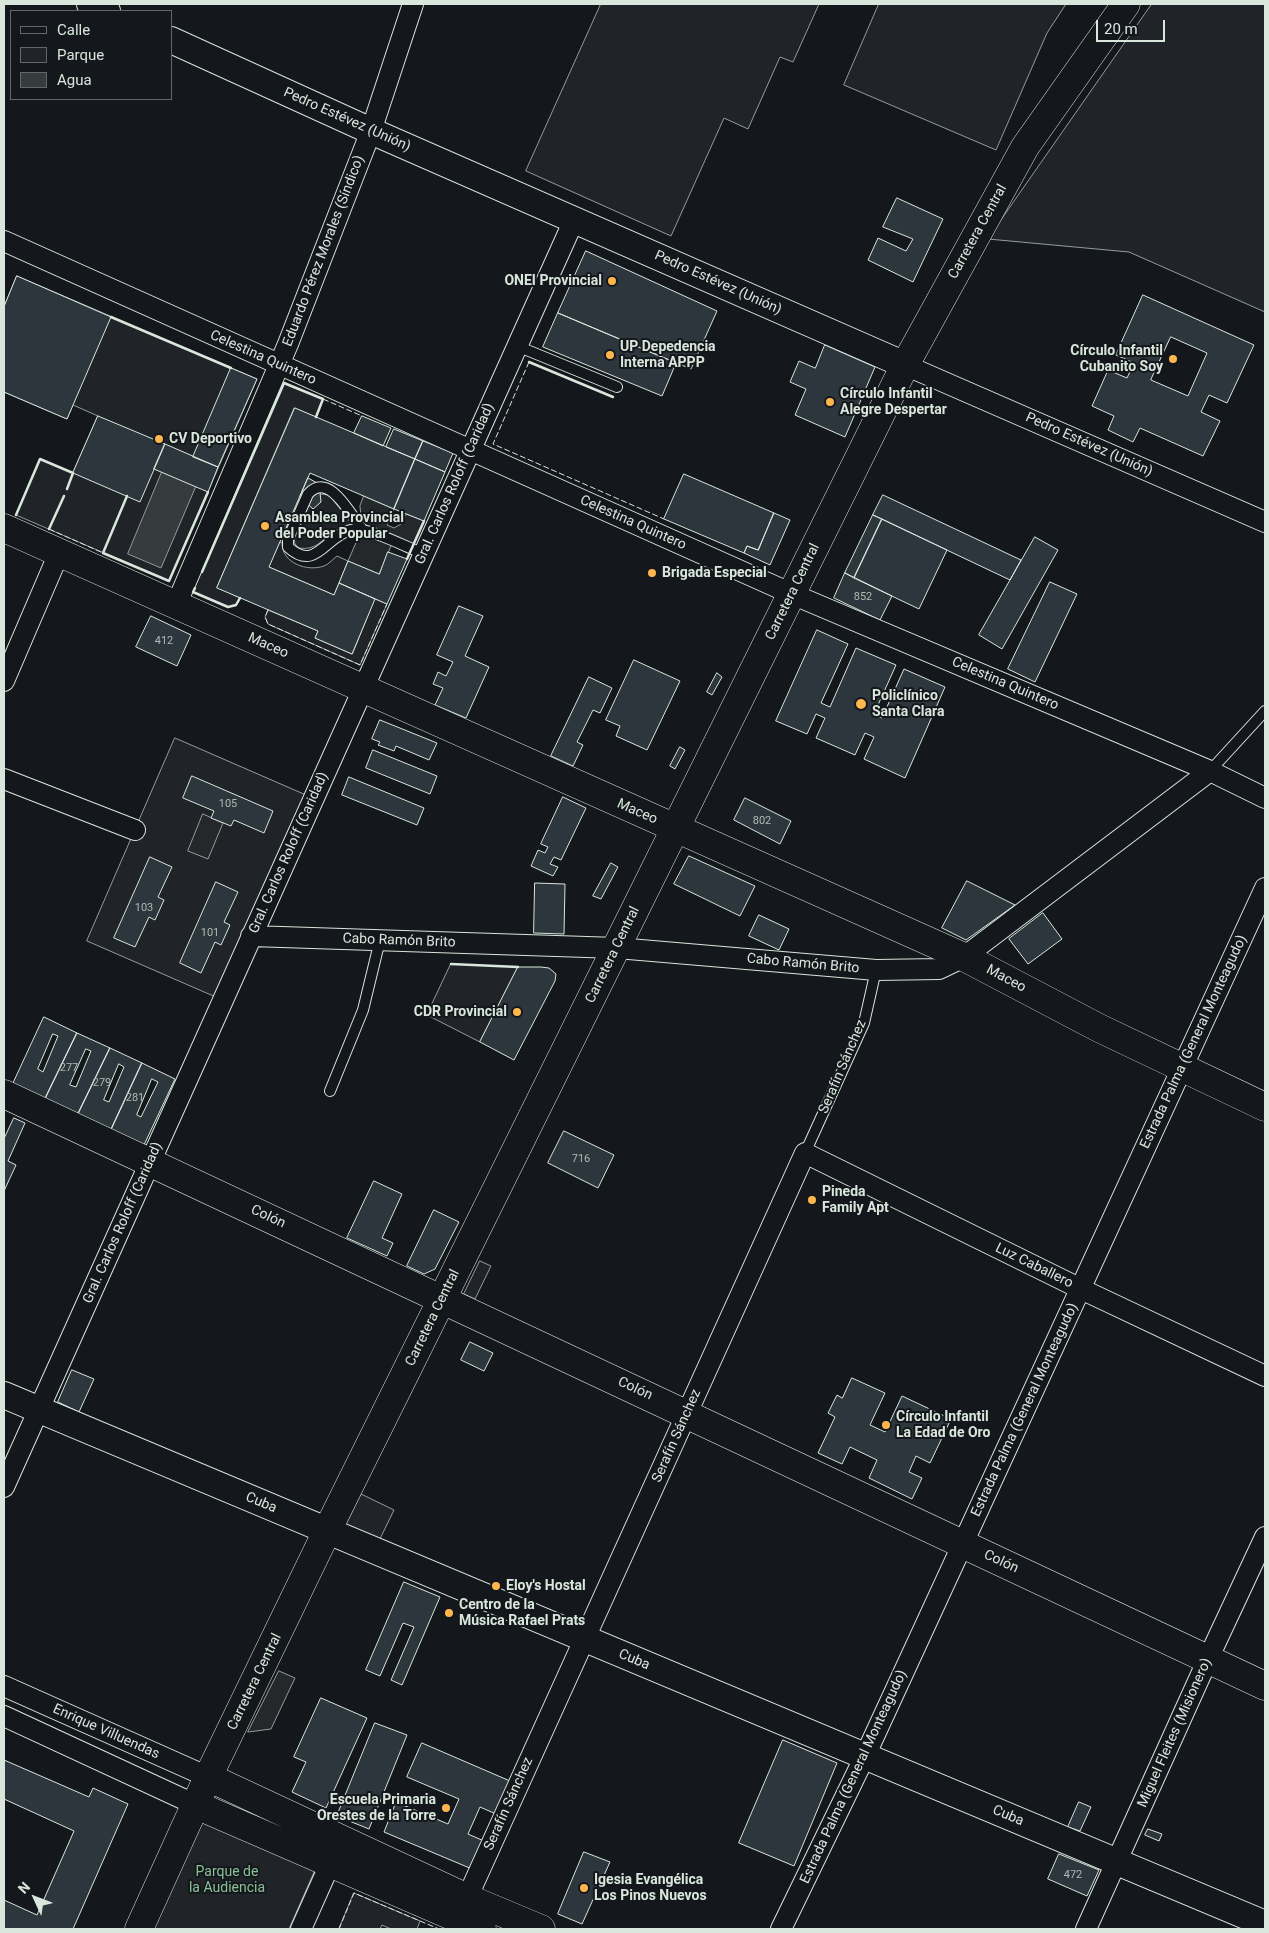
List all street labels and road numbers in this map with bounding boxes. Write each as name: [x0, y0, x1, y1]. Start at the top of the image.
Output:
street label: Pedro Estévez (Unión): [281, 84, 413, 156]
street label: Eduardo Pérez Morales (Síndico): [280, 153, 368, 349]
street label: Carretera Central: [945, 182, 1011, 282]
street label: Pedro Estévez (Unión): [652, 247, 784, 319]
street label: Celestina Quintero: [207, 327, 319, 389]
street label: Gral. Carlos Roloff (Caridad): [412, 401, 498, 567]
street label: Pedro Estévez (Unión): [1023, 409, 1155, 481]
street label: Celestina Quintero: [577, 492, 689, 554]
street label: Carretera Central: [762, 541, 824, 643]
street label: Maceo: [245, 630, 291, 662]
street label: Celestina Quintero: [949, 654, 1061, 714]
street label: Gral. Carlos Roloff (Caridad): [246, 770, 332, 936]
street label: Maceo: [614, 796, 660, 828]
street label: Carretera Central: [582, 904, 644, 1006]
street label: Cabo Ramón Brito: [342, 931, 456, 951]
street label: Estrada Palma (General Monteagudo): [1137, 933, 1251, 1151]
street label: Cabo Ramón Brito: [746, 951, 860, 977]
street label: Maceo: [983, 962, 1029, 996]
street label: Serafín Sánchez: [816, 1017, 870, 1117]
street label: Gral. Carlos Roloff (Caridad): [80, 1140, 166, 1306]
street label: Colón: [248, 1202, 288, 1232]
street label: Luz Caballero: [992, 1240, 1076, 1292]
street label: Carretera Central: [402, 1267, 464, 1369]
street label: Estrada Palma (General Monteagudo): [968, 1301, 1082, 1519]
street label: Colón: [615, 1374, 655, 1404]
street label: Serafín Sánchez: [649, 1387, 705, 1485]
street label: Cuba: [243, 1489, 279, 1517]
street label: Colón: [981, 1547, 1021, 1577]
street label: Carretera Central: [224, 1631, 286, 1733]
street label: Cuba: [616, 1646, 652, 1674]
street label: Miguel Fleites (Misionero): [1134, 1656, 1216, 1810]
street label: Estrada Palma (General Monteagudo): [797, 1668, 911, 1886]
street label: Enrique Villuendas: [50, 1701, 162, 1763]
street label: Serafín Sánchez: [481, 1755, 537, 1853]
street label: Cuba: [990, 1802, 1026, 1830]

